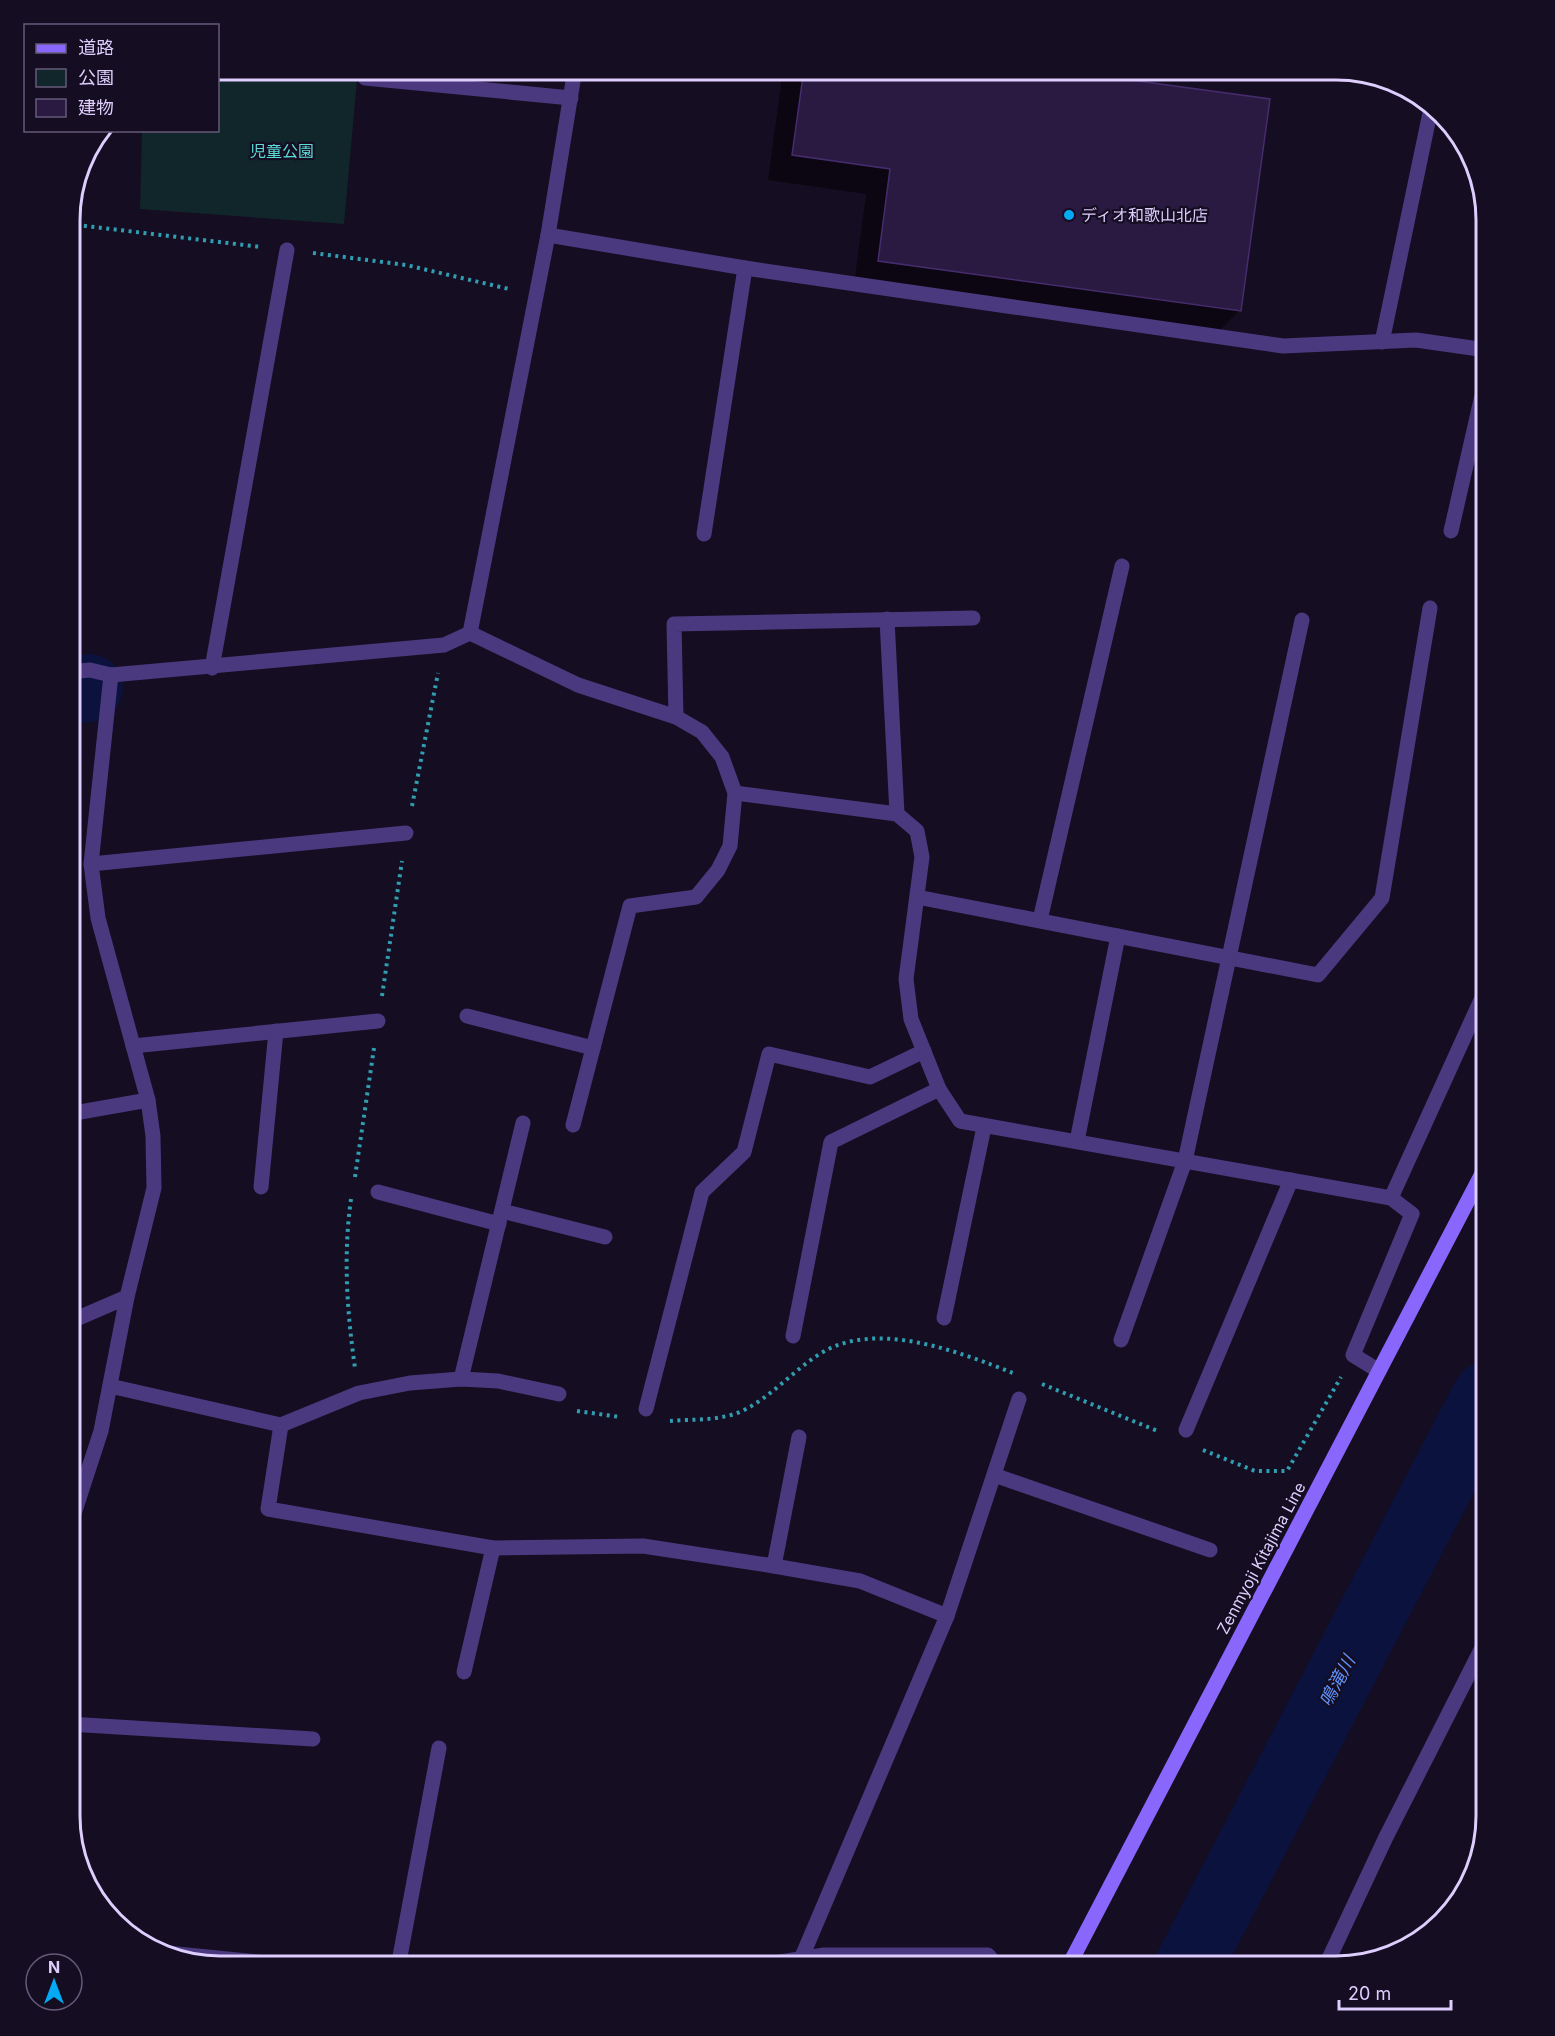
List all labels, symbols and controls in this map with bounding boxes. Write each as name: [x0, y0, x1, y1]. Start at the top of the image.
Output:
legend: [24, 24, 219, 132]
text: 道路: [78, 37, 114, 58]
text: 公園: [78, 67, 114, 88]
text: 建物: [78, 97, 114, 118]
park label: 児童公園: [250, 141, 314, 161]
place label: ディオ和歌山北店: [1081, 205, 1208, 225]
marker: ディオ和歌山北店: [1062, 208, 1076, 222]
street label: Zenmyoji Kitajima Line: [1212, 1479, 1310, 1637]
water label: 鳴滝川: [1315, 1650, 1360, 1710]
north arrow: [24, 1952, 84, 2012]
text: N: [48, 1957, 60, 1977]
scale bar: [1339, 1973, 1452, 2011]
text: 20 m: [1348, 1983, 1391, 2004]

